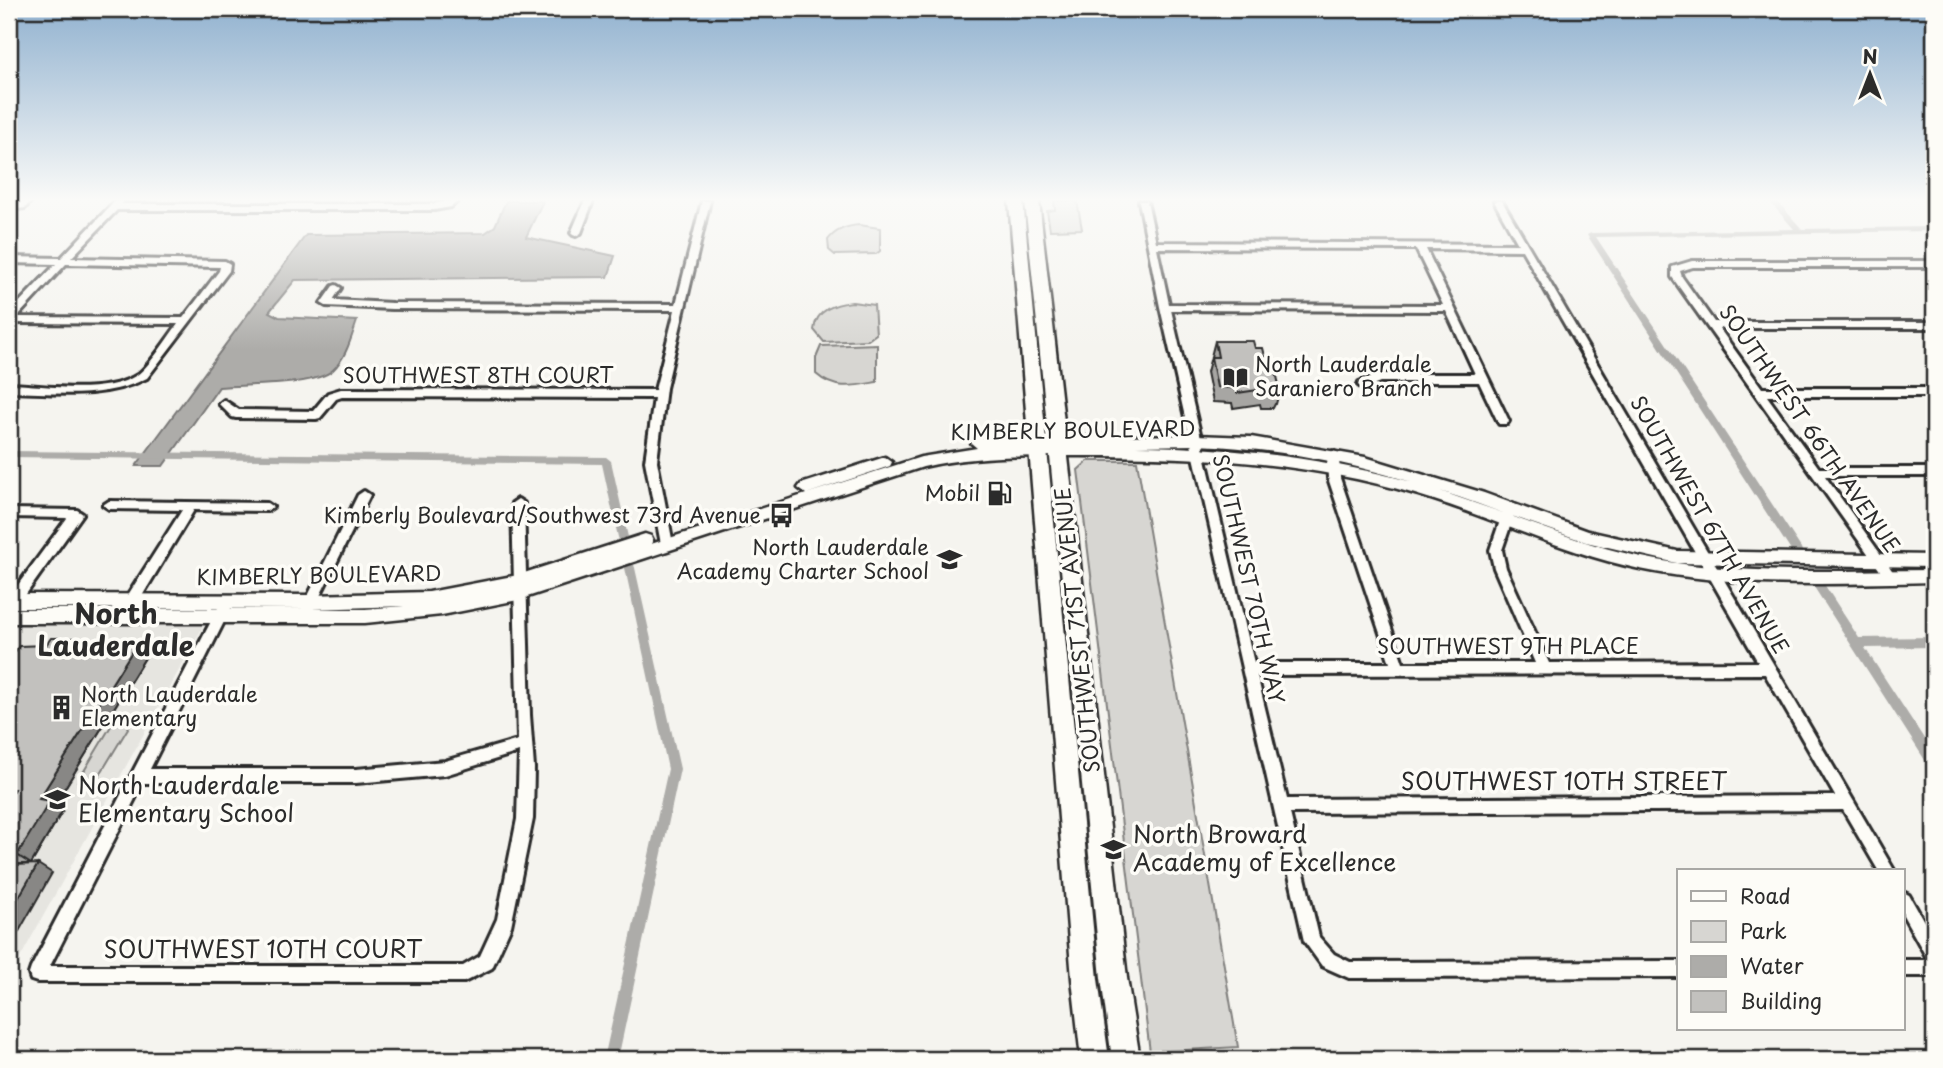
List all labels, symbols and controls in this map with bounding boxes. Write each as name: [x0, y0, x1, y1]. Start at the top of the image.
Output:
north arrow: [1834, 38, 1904, 108]
text: N: [1862, 42, 1878, 70]
street label: SOUTHWEST 66TH AVENUE: [1712, 297, 1909, 559]
place label: North Lauderdale Saraniero Branch: [1255, 347, 1432, 403]
street label: SOUTHWEST 8TH COURT: [343, 358, 614, 390]
library icon: North Lauderdale Saraniero Branch: [1221, 363, 1249, 391]
street label: SOUTHWEST 67TH AVENUE: [1624, 389, 1798, 659]
street label: KIMBERLY BOULEVARD: [950, 411, 1196, 447]
street label: SOUTHWEST 70TH WAY: [1206, 451, 1294, 707]
place label: Mobil: [925, 476, 980, 508]
fuel station icon: Mobil: [986, 480, 1014, 508]
street label: SOUTHWEST 71ST AVENUE: [1045, 486, 1107, 775]
place label: Kimberly Boulevard/Southwest 73rd Avenue: [324, 498, 761, 530]
bus stop icon: Kimberly Boulevard/Southwest 73rd Avenue: [767, 502, 795, 530]
place label: North Lauderdale Academy Charter School: [677, 530, 929, 586]
school or university icon: North Lauderdale Academy Charter School: [935, 546, 963, 574]
street label: KIMBERLY BOULEVARD: [196, 556, 442, 592]
district label: North Lauderdale: [38, 591, 195, 666]
street label: SOUTHWEST 9TH PLACE: [1377, 629, 1639, 661]
place label: North Lauderdale Elementary: [81, 677, 258, 733]
building icon: North Lauderdale Elementary: [47, 693, 75, 721]
street label: SOUTHWEST 10TH STREET: [1401, 762, 1728, 798]
place label: North Lauderdale Elementary School: [78, 766, 294, 830]
school or university icon: North Lauderdale Elementary School: [44, 786, 72, 814]
place label: North Broward Academy of Excellence: [1133, 815, 1396, 879]
school or university icon: North Broward Academy of Excellence: [1099, 835, 1127, 863]
legend: [1677, 869, 1904, 1030]
text: Road: [1740, 879, 1791, 911]
text: Park: [1740, 914, 1787, 946]
street label: SOUTHWEST 10TH COURT: [104, 930, 423, 966]
text: Water: [1740, 949, 1804, 981]
text: Building: [1740, 984, 1822, 1016]

